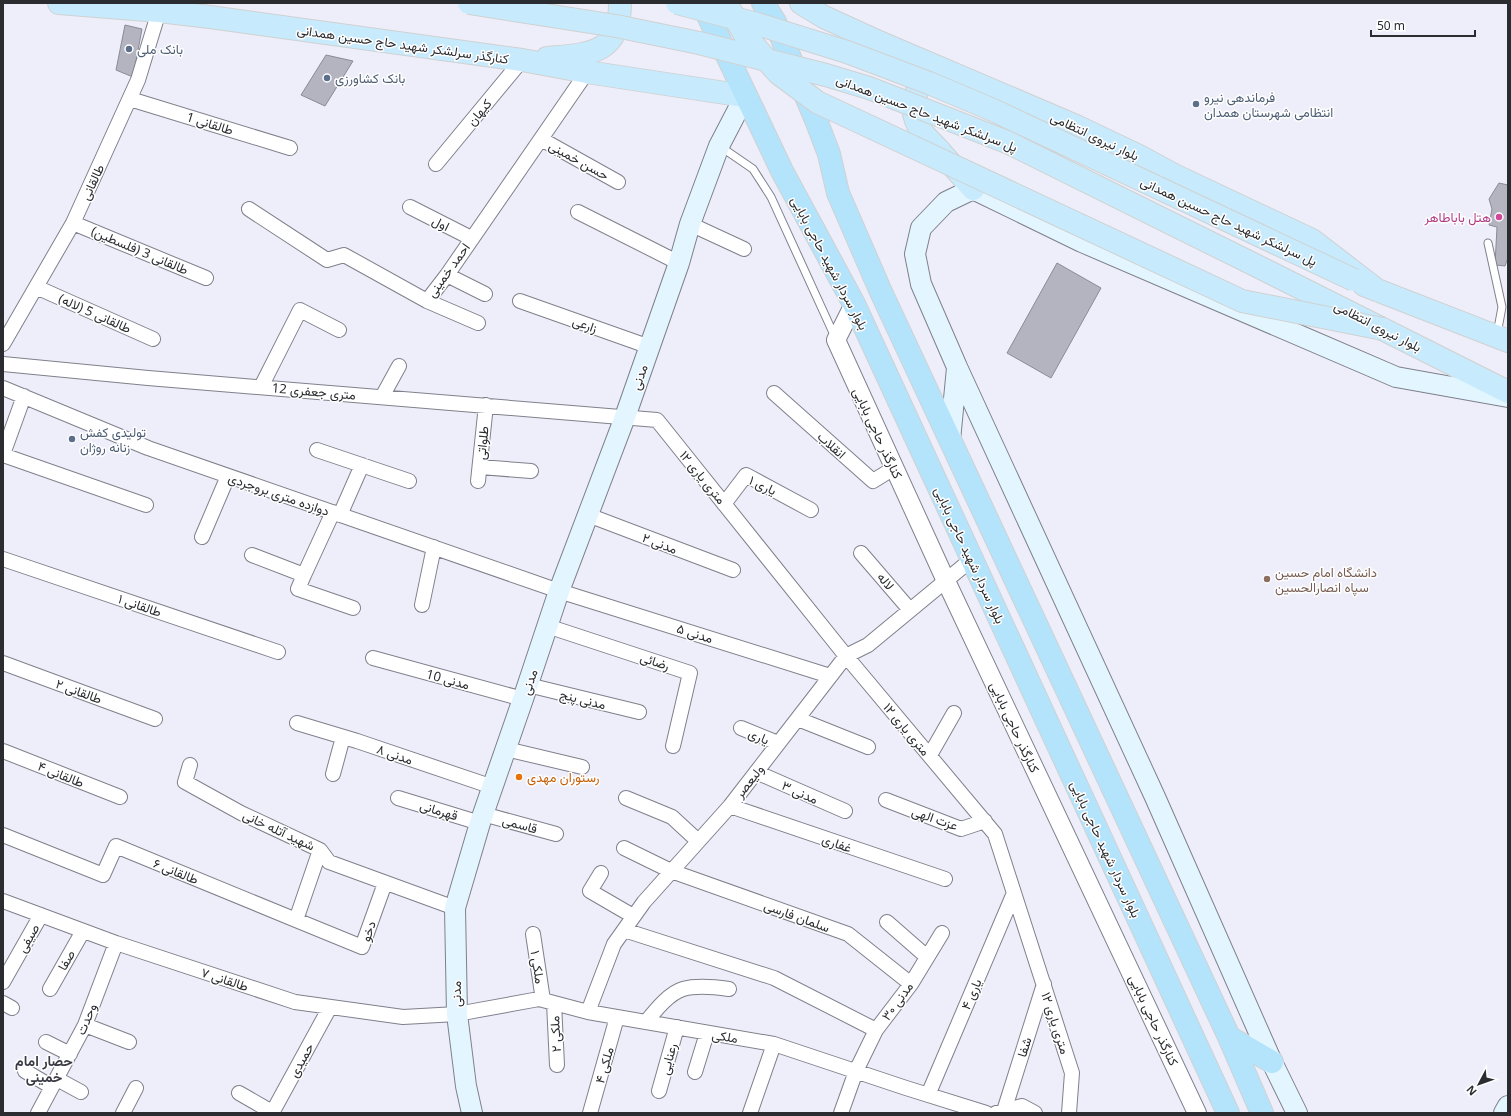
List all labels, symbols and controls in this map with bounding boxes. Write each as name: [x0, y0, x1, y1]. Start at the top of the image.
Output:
scale bar: [1371, 12, 1475, 38]
text: 50 m: [1377, 17, 1405, 34]
street label: کنارگذر سرلشکر شهید حاج حسین همدانی: [296, 20, 510, 69]
place label: بانک ملی: [137, 40, 183, 58]
marker: بانک ملی: [124, 44, 134, 54]
place label: بانک کشاورزی: [335, 69, 406, 87]
street label: پل سرلشکر شهید حاج حسین همدانی: [833, 70, 1020, 157]
marker: بانک کشاورزی: [322, 73, 332, 83]
place label: فرماندهی نیرو انتظامی شهرستان همدان: [1204, 88, 1333, 121]
street label: کیهان: [463, 95, 496, 129]
marker: فرماندهی نیرو انتظامی شهرستان همدان: [1191, 99, 1201, 109]
street label: طالقانی 1: [184, 107, 236, 139]
street label: بلوار نیروی انتظامی: [1048, 108, 1142, 164]
street label: حسن خمینی: [546, 136, 613, 184]
street label: طالقانی: [76, 161, 108, 203]
street label: پل سرلشکر شهید حاج حسین همدانی: [1137, 172, 1320, 271]
street label: بلوار سردار شهید حاجی بابایی: [787, 193, 873, 333]
place label: هتل باباطاهر: [1424, 208, 1491, 226]
street label: اول: [429, 211, 453, 235]
marker: هتل باباطاهر: [1494, 212, 1504, 222]
street label: طالقانی 3 (فلسطین): [89, 221, 191, 279]
street label: احمد خمینی: [422, 239, 474, 301]
street label: طالقانی 5 (لاله): [56, 289, 134, 337]
street label: بلوار نیروی انتظامی: [1331, 296, 1425, 356]
street label: زارعی: [570, 311, 600, 337]
street label: مدنی: [626, 362, 652, 392]
street label: 12 متری جعفری: [271, 378, 357, 404]
street label: کنارگذر حاجی بابایی: [849, 384, 907, 482]
place label: تولیدی کفش زنانه روژان: [80, 423, 146, 456]
street label: طلواتی: [471, 425, 493, 461]
street label: انقلاب: [814, 427, 850, 463]
marker: تولیدی کفش زنانه روژان: [67, 434, 77, 444]
street label: ۱۲ متری یاری: [676, 446, 730, 508]
street label: دوازده متری بروجردی: [226, 468, 332, 520]
street label: یاری ۱: [746, 471, 780, 499]
street label: بلوار سردار شهید حاجی بابایی: [930, 484, 1010, 626]
street label: مدنی ۲: [640, 528, 680, 558]
place label: دانشگاه امام حسین سپاه انصارالحسین: [1275, 563, 1377, 597]
street label: لاله: [873, 568, 899, 594]
marker: دانشگاه امام حسین سپاه انصارالحسین: [1262, 574, 1272, 584]
street label: طالقانی ۱: [116, 589, 164, 621]
street label: مدنی ۵: [675, 619, 715, 647]
street label: رضائی: [638, 648, 672, 674]
street label: مدنی 10: [424, 665, 472, 693]
street label: مدنی: [516, 667, 542, 697]
street label: طالقانی ۲: [53, 674, 105, 708]
street label: کنارگذر حاجی بابایی: [986, 678, 1044, 776]
street label: مدنی پنج: [558, 685, 608, 714]
street label: ۱۲ متری یاری: [879, 699, 935, 759]
street label: یاری: [746, 724, 772, 748]
street label: مدنی ۸: [375, 739, 415, 769]
street label: طالقانی ۴: [35, 757, 87, 791]
street label: ولیعصر: [730, 760, 768, 802]
place label: رستوران مهدی: [527, 768, 599, 786]
marker: رستوران مهدی: [514, 772, 524, 782]
street label: مدنی ۳: [779, 776, 821, 808]
street label: بلوار سردار شهید حاجی بابایی: [1066, 778, 1146, 920]
street label: قهرمانی: [418, 796, 460, 824]
street label: عزت الهی: [910, 802, 961, 834]
street label: شهید آتله خانی: [240, 805, 318, 855]
street label: قاسمی: [500, 810, 540, 838]
street label: غفاری: [820, 830, 854, 857]
street label: طالقانی ۶: [151, 854, 201, 888]
street label: سلمان فارسی: [762, 896, 832, 936]
street label: دخو: [356, 918, 380, 944]
street label: صیفی: [13, 920, 43, 956]
street label: صفا: [53, 946, 79, 973]
street label: ملکی ۱: [527, 949, 550, 985]
street label: طالقانی ۷: [199, 963, 251, 995]
street label: کنارگذر حاجی بابایی: [1125, 971, 1183, 1069]
street label: یاری ۴: [956, 976, 986, 1012]
street label: مدنی ۳۰: [877, 978, 917, 1024]
street label: مدنی: [447, 981, 465, 1007]
street label: ۱۲ متری یاری: [1038, 990, 1074, 1056]
street label: وحدت: [71, 1000, 101, 1038]
street label: ملکی ۲: [545, 1015, 565, 1053]
street label: ملکی: [711, 1025, 739, 1047]
street label: شفا: [1012, 1035, 1036, 1059]
street label: حمیدی: [284, 1039, 318, 1081]
street label: رعنایی: [655, 1041, 681, 1077]
street label: ملکی ۴: [590, 1045, 618, 1085]
district label: حصار امام خمینی: [15, 1051, 73, 1086]
north arrow: [1459, 1064, 1499, 1104]
text: N: [1462, 1083, 1480, 1099]

